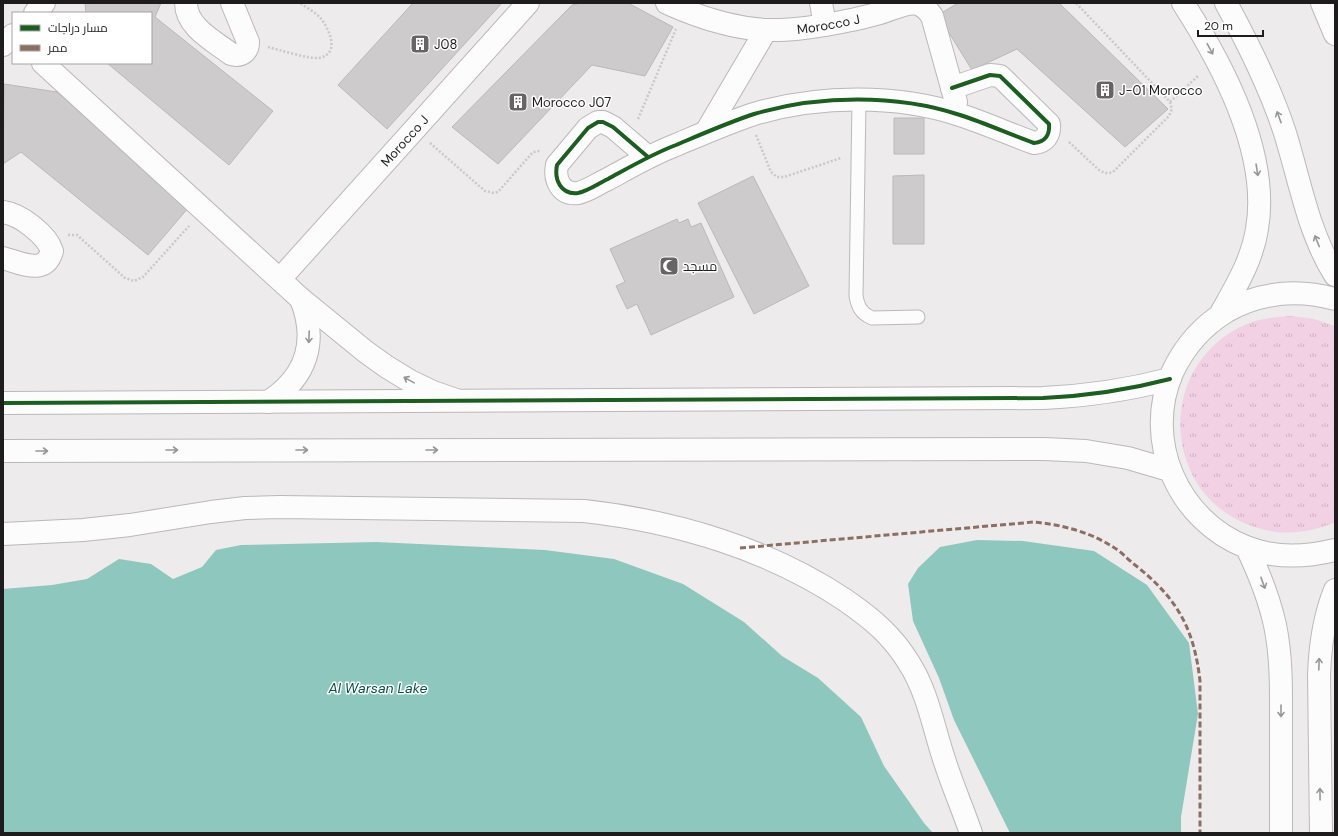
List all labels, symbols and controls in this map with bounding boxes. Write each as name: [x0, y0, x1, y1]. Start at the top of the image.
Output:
street label: Morocco J: [796, 10, 861, 38]
legend: [12, 12, 152, 64]
scale bar: [1198, 12, 1263, 38]
text: 20 m: [1204, 18, 1233, 34]
text: مسار دراجات: [48, 20, 108, 36]
building icon: J08: [409, 33, 431, 55]
place label: J08: [434, 36, 457, 53]
text: ممر: [47, 40, 67, 56]
one-way arrow: [1207, 43, 1214, 55]
building icon: J-01 Morocco: [1094, 79, 1116, 101]
place label: J-01 Morocco: [1119, 82, 1203, 99]
building icon: Morocco J07: [507, 91, 529, 113]
place label: Morocco J07: [532, 94, 611, 111]
one-way arrow: [1274, 111, 1282, 123]
street label: Morocco J: [377, 112, 432, 170]
one-way arrow: [1253, 163, 1261, 176]
one-way arrow: [1313, 235, 1321, 247]
mosque icon: مسجد: [658, 255, 680, 277]
place label: مسجد: [683, 258, 717, 275]
one-way arrow: [305, 330, 313, 343]
one-way arrow: [403, 375, 415, 383]
one-way arrow: [165, 446, 178, 454]
one-way arrow: [295, 446, 308, 454]
one-way arrow: [425, 446, 438, 454]
one-way arrow: [35, 447, 48, 455]
one-way arrow: [1259, 577, 1267, 589]
one-way arrow: [1316, 658, 1323, 671]
water label: Al Warsan Lake: [327, 679, 428, 697]
one-way arrow: [1277, 704, 1285, 717]
one-way arrow: [1316, 788, 1324, 801]

